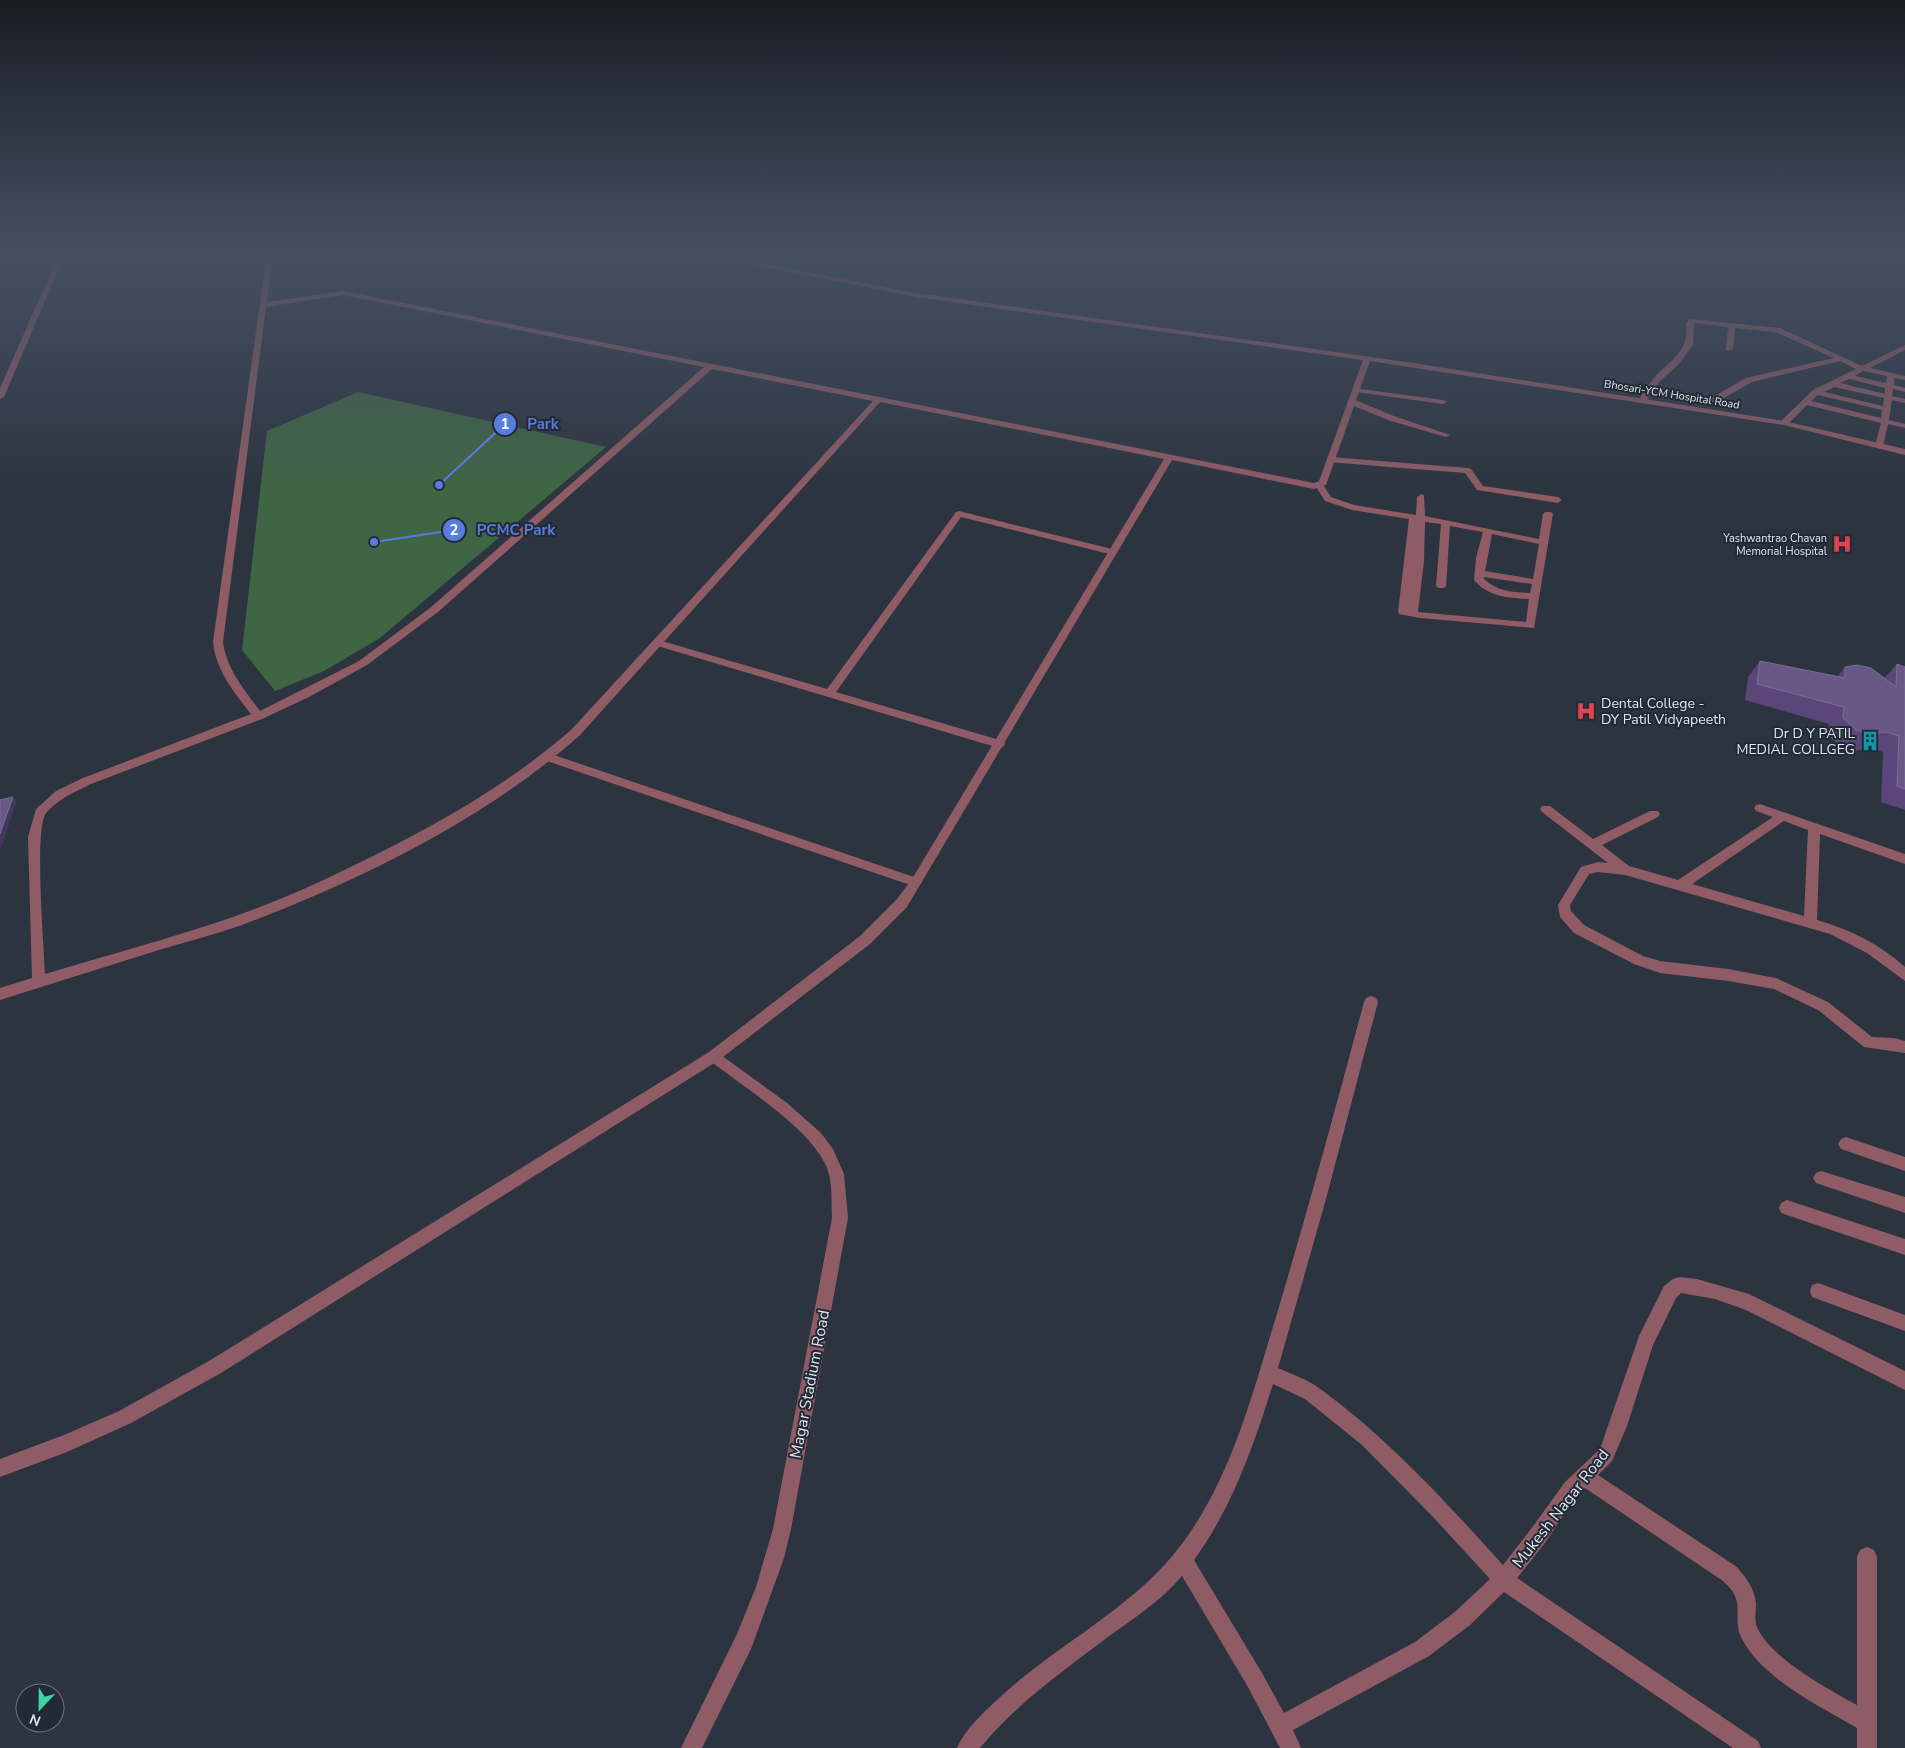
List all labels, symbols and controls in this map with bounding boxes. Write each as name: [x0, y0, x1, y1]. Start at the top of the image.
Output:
street label: Bhosari-YCM Hospital Road: [1603, 376, 1741, 413]
callout: Park: [492, 409, 569, 439]
text: 1: [500, 414, 510, 434]
text: Park: [527, 414, 560, 434]
callout: PCMC Park: [441, 515, 565, 545]
text: 2: [449, 520, 459, 540]
text: PCMC Park: [477, 520, 556, 540]
place label: Yashwantrao Chavan Memorial Hospital: [1722, 531, 1828, 559]
hospital icon: Yashwantrao Chavan Memorial Hospital: [1831, 533, 1853, 555]
place label: Dental College - DY Patil Vidyapeeth: [1601, 694, 1726, 729]
hospital icon: Dental College - DY Patil Vidyapeeth: [1575, 700, 1597, 722]
place label: Dr D Y PATIL MEDIAL COLLGEG: [1736, 724, 1855, 759]
building icon: Dr D Y PATIL MEDIAL COLLGEG: [1859, 730, 1881, 752]
street label: Magar Stadium Road: [785, 1308, 835, 1460]
street label: Mukesh Nagar Road: [1507, 1445, 1614, 1573]
north arrow: [15, 1683, 65, 1733]
text: N: [27, 1709, 44, 1730]

